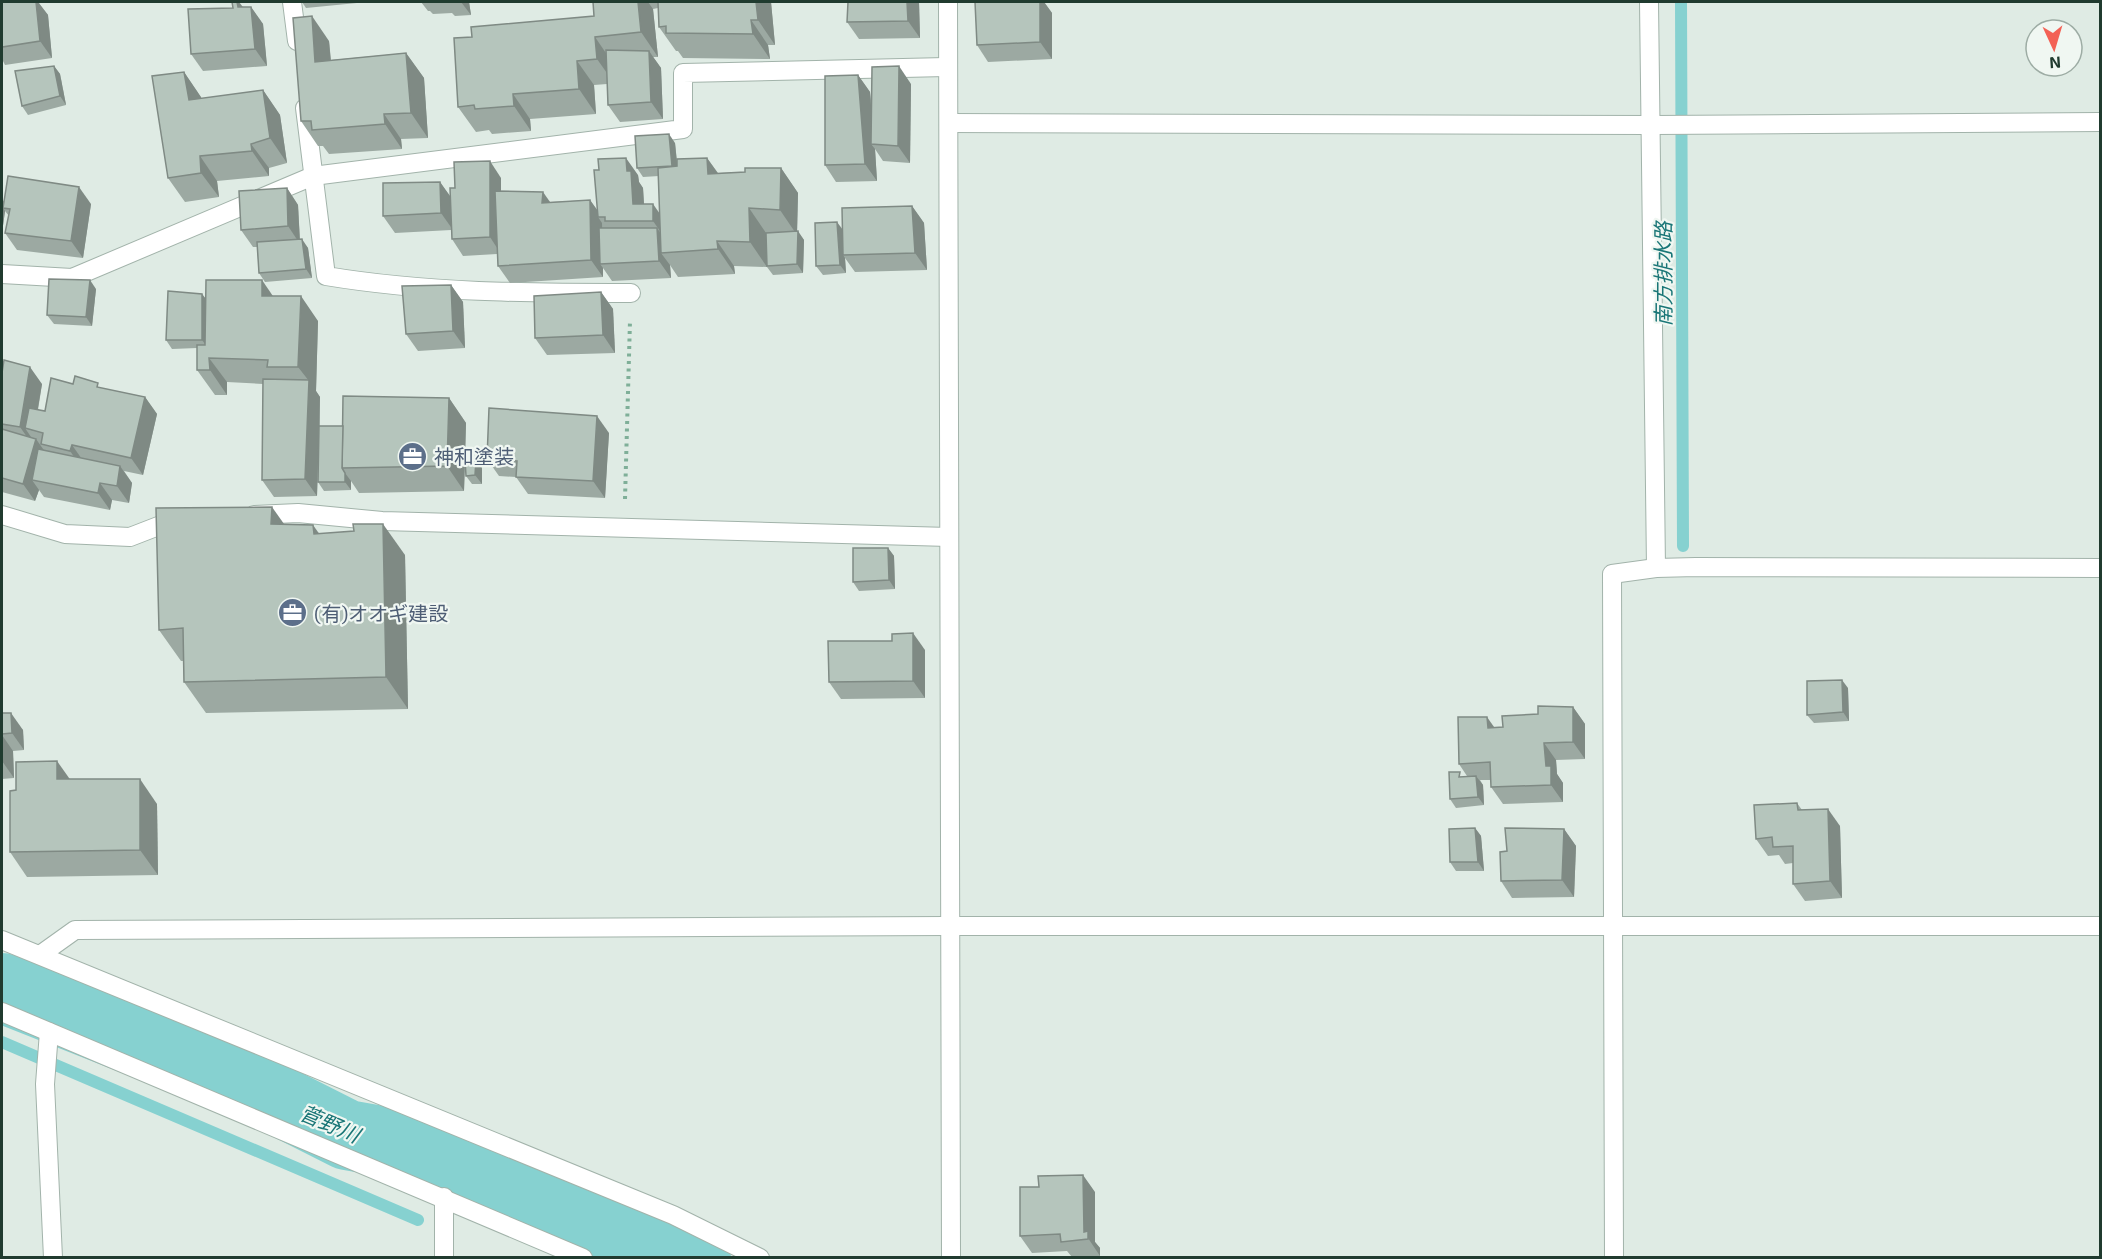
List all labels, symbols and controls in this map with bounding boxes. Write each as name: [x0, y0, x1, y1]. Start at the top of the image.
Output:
north arrow: [2024, 18, 2084, 78]
text: N: [2049, 54, 2062, 73]
water label: 南方排水路: [1650, 220, 1675, 327]
office icon: 神和塗装: [397, 440, 429, 472]
place label: 神和塗装: [434, 444, 514, 468]
office icon: (有)オオギ建設: [277, 597, 309, 629]
place label: (有)オオギ建設: [314, 601, 448, 625]
water label: 菅野川: [296, 1099, 366, 1148]

